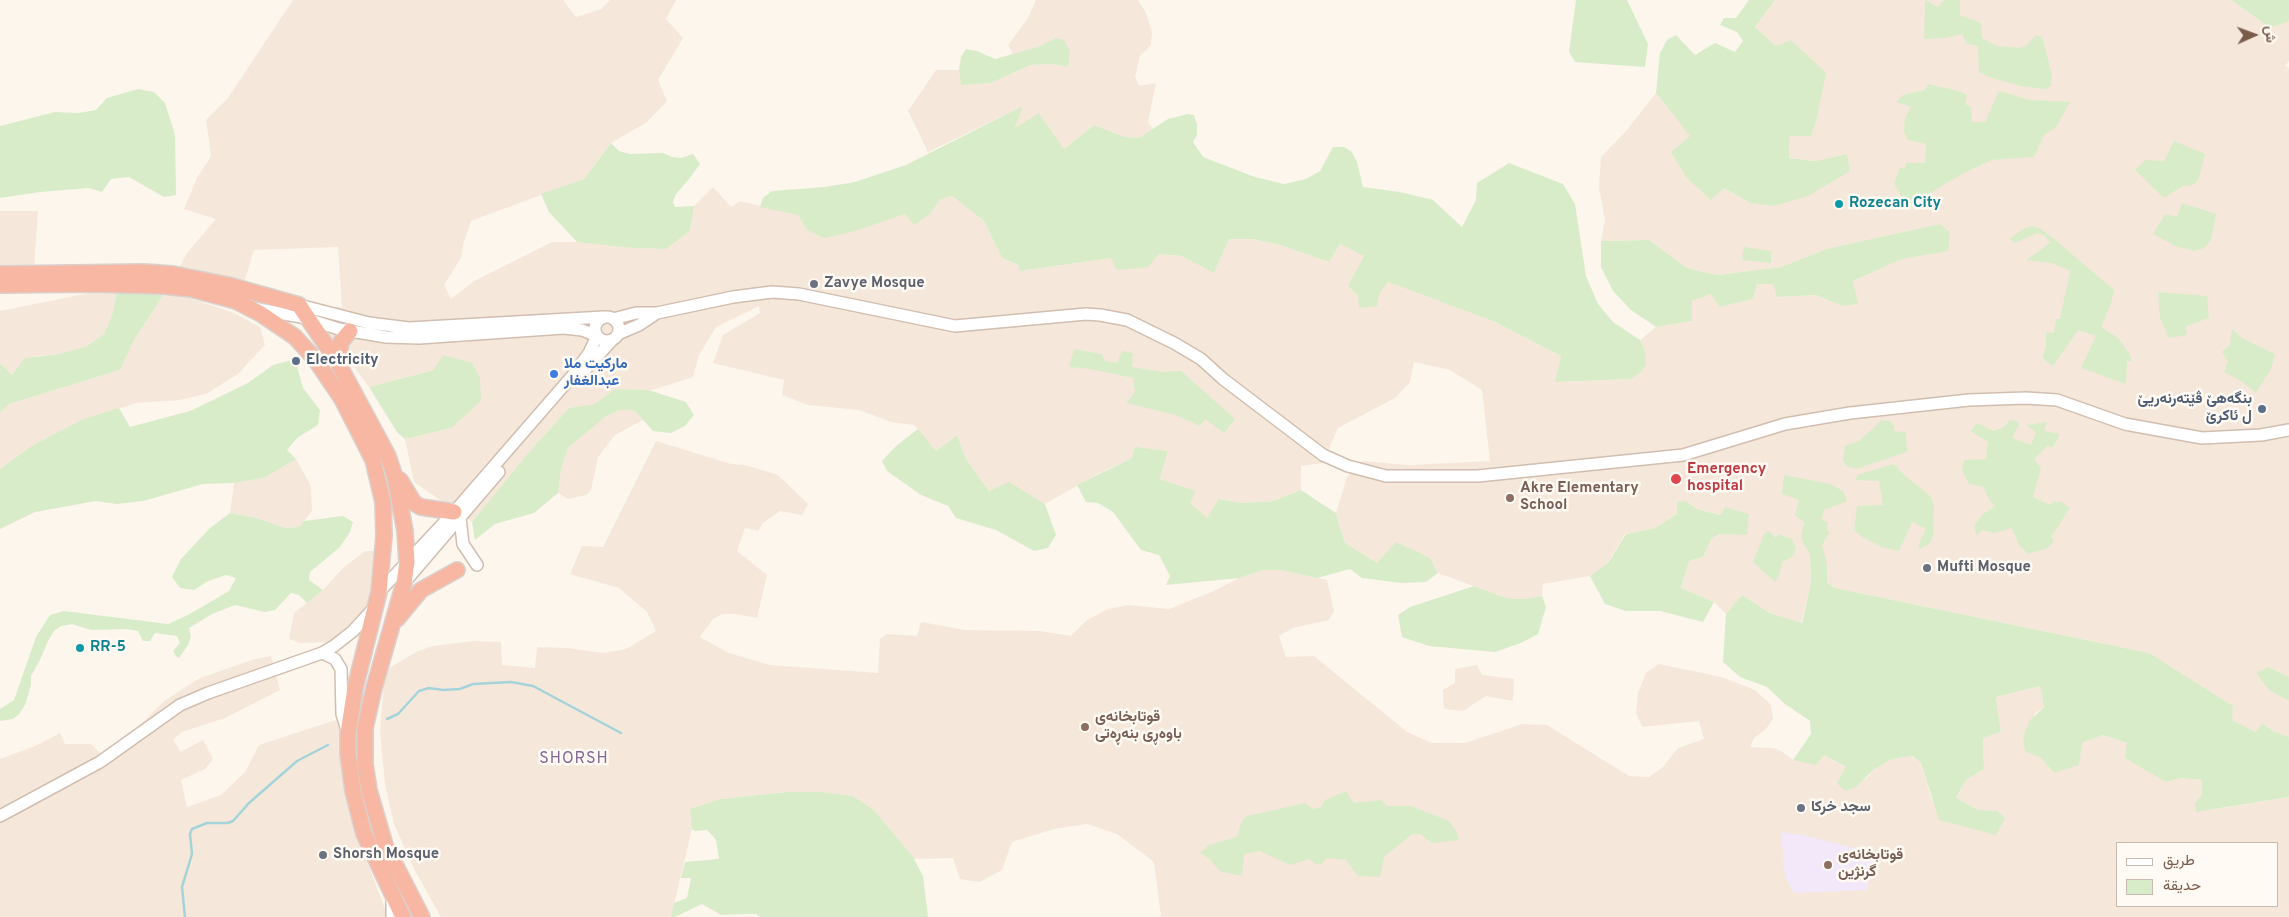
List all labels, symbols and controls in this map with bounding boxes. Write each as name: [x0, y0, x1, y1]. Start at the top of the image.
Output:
north arrow: [2229, 10, 2279, 60]
text: ش: [2261, 26, 2278, 43]
place label: Rozecan City: [1849, 195, 1941, 213]
marker: Rozecan City: [1833, 198, 1845, 210]
place label: Zavye Mosque: [824, 275, 925, 293]
marker: Zavye Mosque: [808, 278, 820, 290]
place label: Electricity: [306, 352, 379, 370]
marker: Electricity: [290, 355, 302, 367]
place label: ماركيت ملا عبدالغفار: [564, 356, 628, 391]
marker: ماركيت ملا عبدالغفار: [548, 368, 560, 380]
place label: بنگەهێ ڤێتەرنەریێ ل ئاکرێ: [2137, 391, 2252, 426]
marker: بنگەهێ ڤێتەرنەریێ ل ئاکرێ: [2256, 403, 2268, 415]
place label: Emergency hospital: [1687, 461, 1766, 496]
marker: Emergency hospital: [1669, 472, 1683, 486]
place label: Akre Elementary School: [1520, 480, 1639, 515]
marker: Akre Elementary School: [1504, 492, 1516, 504]
place label: Mufti Mosque: [1937, 559, 2031, 577]
marker: Mufti Mosque: [1921, 562, 1933, 574]
place label: RR-5: [90, 639, 126, 657]
marker: RR-5: [74, 642, 86, 654]
place label: قوتابخانەی باوەڕی بنەڕەتی: [1095, 709, 1182, 744]
marker: قوتابخانەی باوەڕی بنەڕەتی: [1079, 721, 1091, 733]
district label: SHORSH: [539, 750, 609, 770]
place label: سجد خركا: [1811, 799, 1871, 817]
marker: سجد خركا: [1795, 802, 1807, 814]
legend: [2116, 842, 2279, 907]
place label: Shorsh Mosque: [333, 846, 439, 864]
place label: قوتابخانەی گرنژین: [1838, 847, 1903, 882]
marker: Shorsh Mosque: [317, 849, 329, 861]
text: طريق: [2163, 852, 2195, 871]
marker: قوتابخانەی گرنژین: [1822, 859, 1834, 871]
text: حديقة: [2163, 877, 2201, 896]

